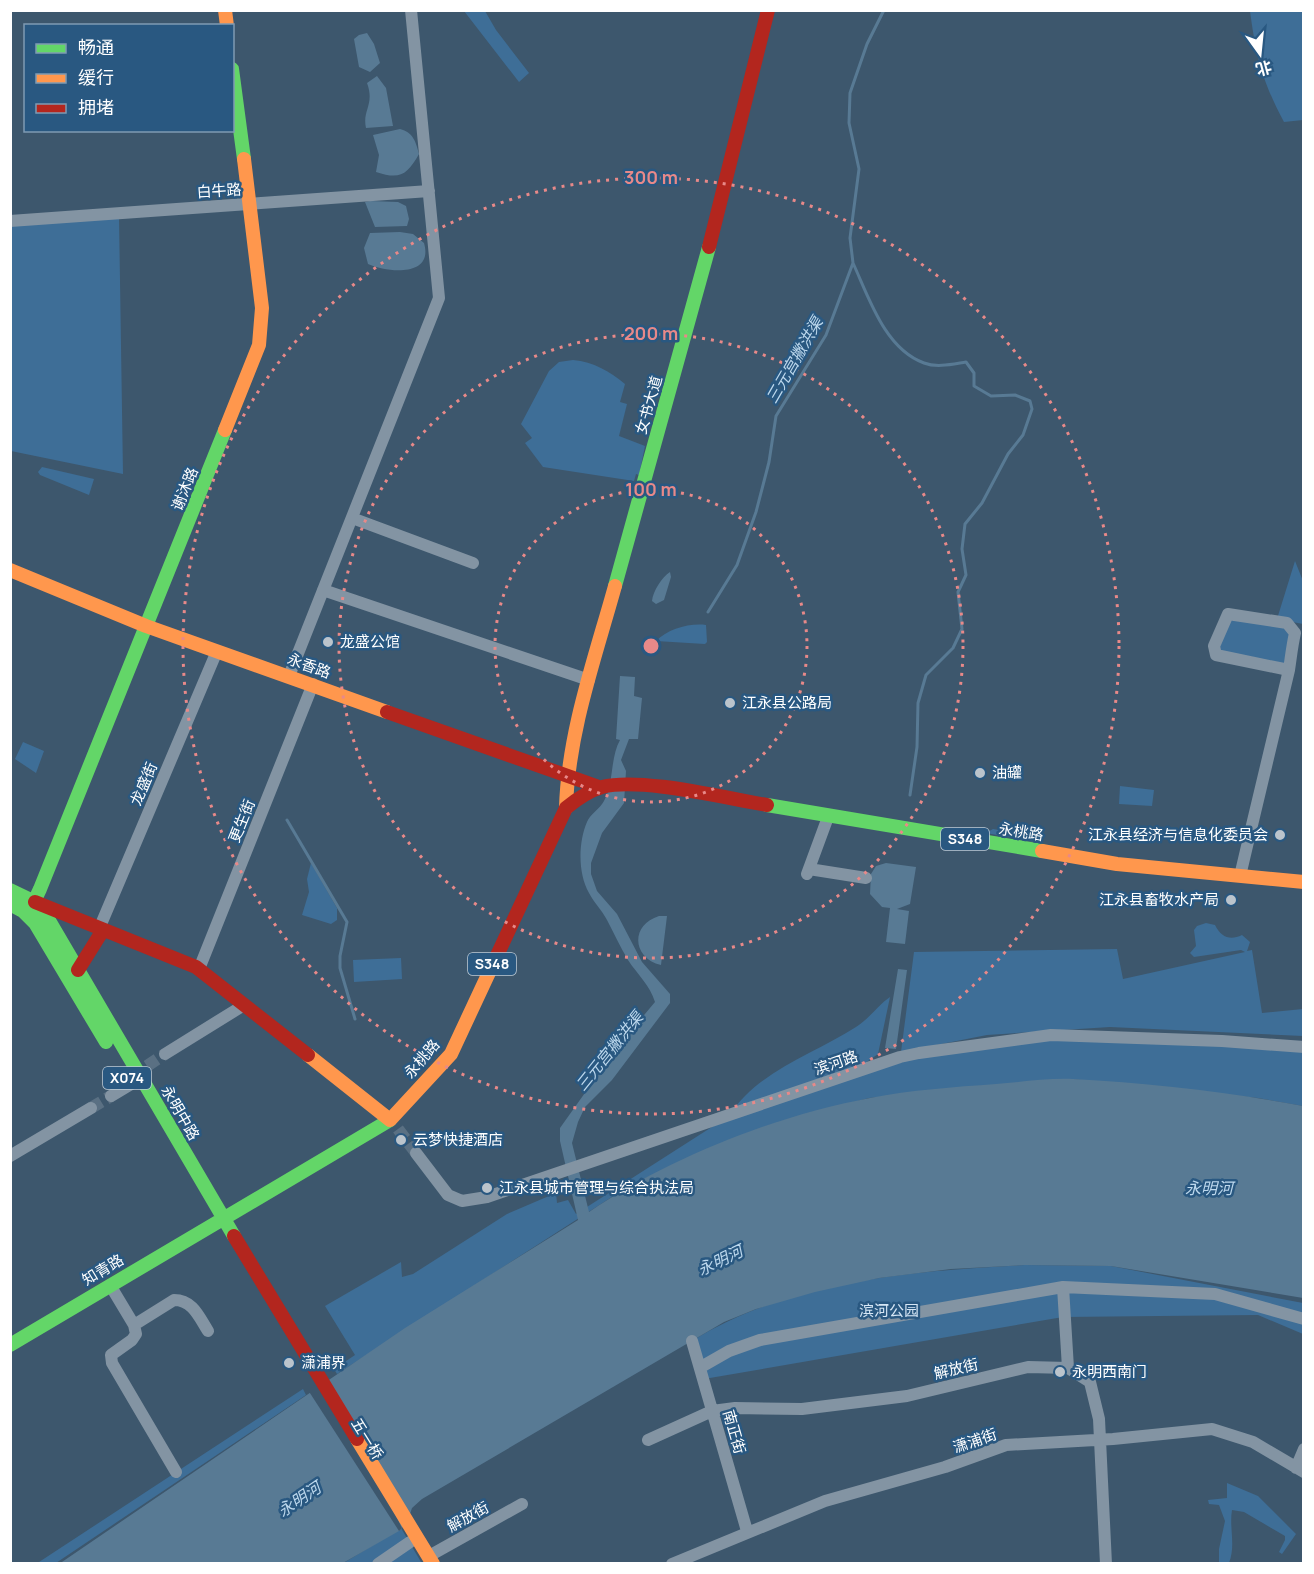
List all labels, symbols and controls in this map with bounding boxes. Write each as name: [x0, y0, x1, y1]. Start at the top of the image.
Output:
legend: [24, 24, 234, 132]
north arrow: [1230, 24, 1290, 84]
text: 畅通: [78, 35, 114, 59]
text: 北: [1253, 56, 1274, 81]
text: 缓行: [78, 65, 114, 89]
text: 拥堵: [78, 95, 114, 119]
text: 300 m: [624, 165, 678, 189]
street label: 白牛路: [196, 178, 242, 203]
water label: 三元宫撇洪渠: [760, 311, 829, 407]
text: 200 m: [624, 321, 678, 345]
street label: 女书大道: [630, 373, 667, 437]
street label: 谢沐路: [166, 464, 203, 514]
text: 100 m: [625, 477, 677, 501]
place label: 龙盛公馆: [340, 631, 400, 652]
marker: 龙盛公馆: [321, 635, 335, 649]
centre of rings: [641, 636, 661, 656]
street label: 永香路: [284, 648, 334, 683]
place label: 江永县公路局: [742, 692, 832, 713]
marker: 江永县公路局: [723, 696, 737, 710]
street label: 龙盛街: [125, 759, 162, 809]
place label: 油罐: [992, 762, 1022, 783]
marker: 油罐: [973, 766, 987, 780]
street label: 更生街: [223, 796, 260, 846]
street label: 永桃路: [997, 818, 1045, 845]
place label: 江永县经济与信息化委员会: [1088, 824, 1268, 845]
road number: S348: [941, 828, 989, 850]
marker: 江永县经济与信息化委员会: [1273, 828, 1287, 842]
place label: 江永县畜牧水产局: [1099, 889, 1219, 910]
marker: 江永县畜牧水产局: [1224, 893, 1238, 907]
road number: S348: [468, 953, 516, 975]
water label: 三元宫撇洪渠: [570, 1005, 649, 1095]
street label: 永桃路: [399, 1035, 444, 1083]
street label: 滨河路: [811, 1045, 861, 1080]
road number: X074: [103, 1067, 151, 1089]
street label: 永明中路: [156, 1082, 205, 1144]
place label: 云梦快捷酒店: [413, 1129, 503, 1150]
marker: 云梦快捷酒店: [394, 1133, 408, 1147]
place label: 江永县城市管理与综合执法局: [499, 1177, 694, 1198]
water label: 永明河: [1185, 1177, 1236, 1199]
marker: 江永县城市管理与综合执法局: [480, 1181, 494, 1195]
water label: 永明河: [694, 1238, 749, 1280]
street label: 知青路: [78, 1249, 127, 1290]
park label: 滨河公园: [859, 1300, 919, 1321]
place label: 潇浦界: [301, 1352, 346, 1373]
street label: 解放街: [932, 1353, 980, 1384]
marker: 潇浦界: [282, 1356, 296, 1370]
place label: 永明西南门: [1072, 1361, 1147, 1382]
marker: 永明西南门: [1053, 1365, 1067, 1379]
street label: 南正街: [718, 1407, 751, 1456]
street label: 五一桥: [347, 1414, 388, 1463]
street label: 潇浦街: [950, 1423, 1000, 1458]
water label: 永明河: [273, 1475, 328, 1522]
street label: 解放街: [443, 1496, 493, 1537]

